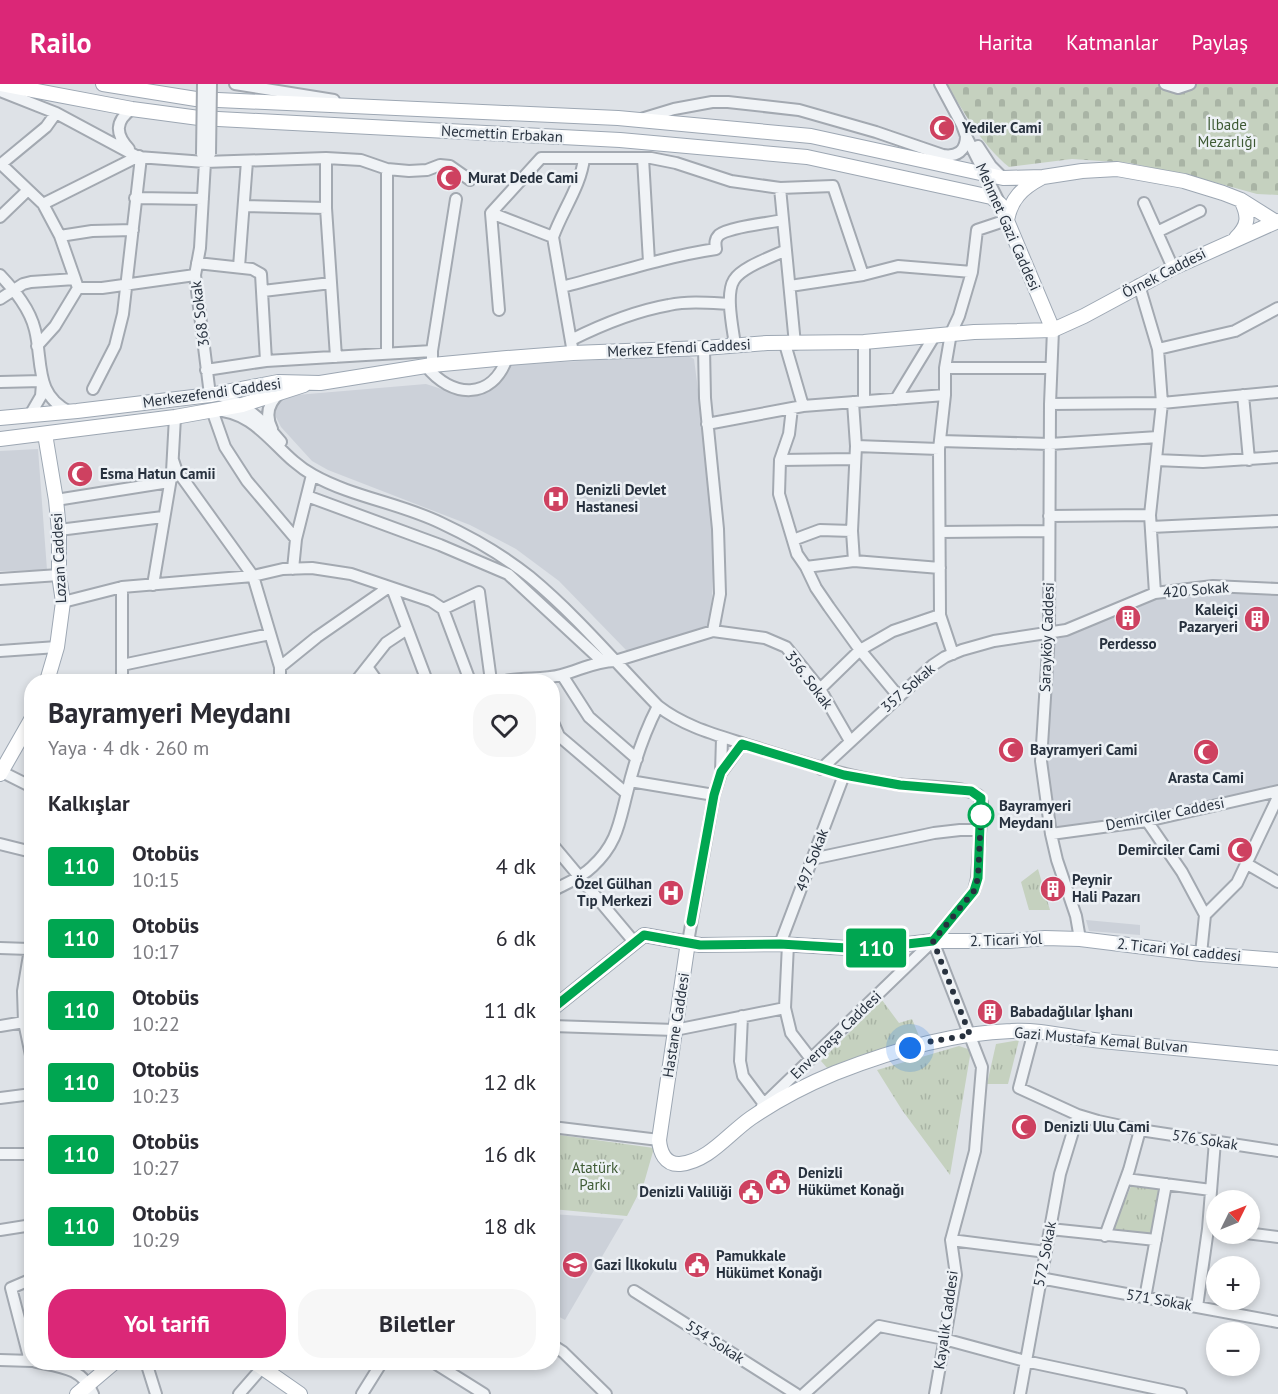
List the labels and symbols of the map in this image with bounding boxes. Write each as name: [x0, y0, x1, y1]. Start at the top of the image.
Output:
mosque icon: Yediler Cami: [927, 113, 957, 143]
park label: İlbade Mezarlığı: [1197, 115, 1257, 151]
place label: Yediler Cami: [961, 118, 1042, 137]
street label: Necmettin Erbakan: [441, 121, 563, 146]
street label: Mehmet Gazi Caddesi: [972, 160, 1045, 294]
mosque icon: Murat Dede Cami: [434, 163, 464, 193]
place label: Murat Dede Cami: [468, 168, 578, 187]
street label: Örnek Caddesi: [1119, 243, 1209, 302]
street label: 368 Sokak: [186, 279, 213, 348]
street label: Merkez Efendi Caddesi: [607, 334, 751, 361]
street label: Merkezefendi Caddesi: [142, 373, 282, 412]
mosque icon: Esma Hatun Camii: [65, 459, 95, 489]
place label: Esma Hatun Camii: [100, 464, 216, 483]
place label: Denizli Devlet Hastanesi: [576, 480, 667, 516]
hospital icon: Denizli Devlet Hastanesi: [541, 484, 571, 514]
street label: Lozan Caddesi: [47, 512, 70, 604]
street label: 420 Sokak: [1162, 577, 1231, 602]
street label: Sarayköy Caddesi: [1035, 582, 1058, 692]
place label: Kaleiçi Pazaryeri: [1179, 600, 1238, 636]
building icon: Perdesso: [1113, 603, 1143, 633]
building icon: Kaleiçi Pazaryeri: [1242, 604, 1272, 634]
place label: Perdesso: [1099, 634, 1157, 653]
street label: 356. Sokak: [781, 647, 838, 713]
street label: 357 Sokak: [877, 658, 939, 716]
mosque icon: Bayramyeri Cami: [996, 735, 1026, 765]
mosque icon: Arasta Cami: [1191, 737, 1221, 767]
place label: Bayramyeri Cami: [1030, 740, 1138, 759]
place label: Arasta Cami: [1168, 768, 1244, 787]
street label: Demirciler Caddesi: [1104, 793, 1226, 834]
place label: Bayramyeri Meydanı: [999, 796, 1071, 832]
marker: Bayramyeri Meydanı: [968, 802, 994, 828]
street label: 497 Sokak: [791, 825, 832, 894]
mosque icon: Demirciler Cami: [1225, 835, 1255, 865]
place label: Demirciler Cami: [1118, 840, 1220, 859]
place label: Peynir Hali Pazarı: [1072, 870, 1141, 906]
place label: Özel Gülhan Tıp Merkezi: [574, 874, 652, 910]
building icon: Peynir Hali Pazarı: [1038, 874, 1068, 904]
hospital icon: Özel Gülhan Tıp Merkezi: [656, 878, 686, 908]
line badge: 110: [842, 928, 910, 968]
street label: 2. Ticari Yol: [969, 929, 1043, 950]
street label: 2. Ticari Yol caddesi: [1116, 934, 1242, 965]
street label: Hastane Caddesi: [658, 971, 693, 1079]
street label: Enverpaşa Caddesi: [786, 986, 885, 1083]
building icon: Babadağlılar İşhanı: [975, 997, 1005, 1027]
place label: Babadağlılar İşhanı: [1010, 1002, 1133, 1021]
street label: Gazi Mustafa Kemal Bulvan: [1013, 1022, 1189, 1057]
your location: [895, 1033, 925, 1063]
mosque icon: Denizli Ulu Cami: [1009, 1112, 1039, 1142]
place label: Denizli Ulu Cami: [1044, 1117, 1150, 1136]
street label: 576 Sokak: [1171, 1125, 1240, 1154]
park label: Atatürk Parkı: [572, 1158, 619, 1194]
place label: Denizli Hükümet Konağı: [798, 1163, 904, 1199]
public building icon: Denizli Hükümet Konağı: [763, 1167, 793, 1197]
public building icon: Denizli Valiliği: [736, 1177, 766, 1207]
place label: Denizli Valiliği: [639, 1182, 732, 1201]
north arrow: [1206, 1190, 1260, 1244]
street label: 572 Sokak: [1029, 1219, 1060, 1288]
place label: Pamukkale Hükümet Konağı: [716, 1246, 822, 1282]
school or university icon: Gazi İlkokulu: [560, 1250, 590, 1280]
public building icon: Pamukkale Hükümet Konağı: [682, 1250, 712, 1280]
place label: Gazi İlkokulu: [594, 1255, 677, 1274]
street label: Kayalık Caddesi: [929, 1269, 962, 1371]
street label: 571 Sokak: [1125, 1284, 1194, 1315]
street label: 554 Sokak: [682, 1316, 749, 1368]

